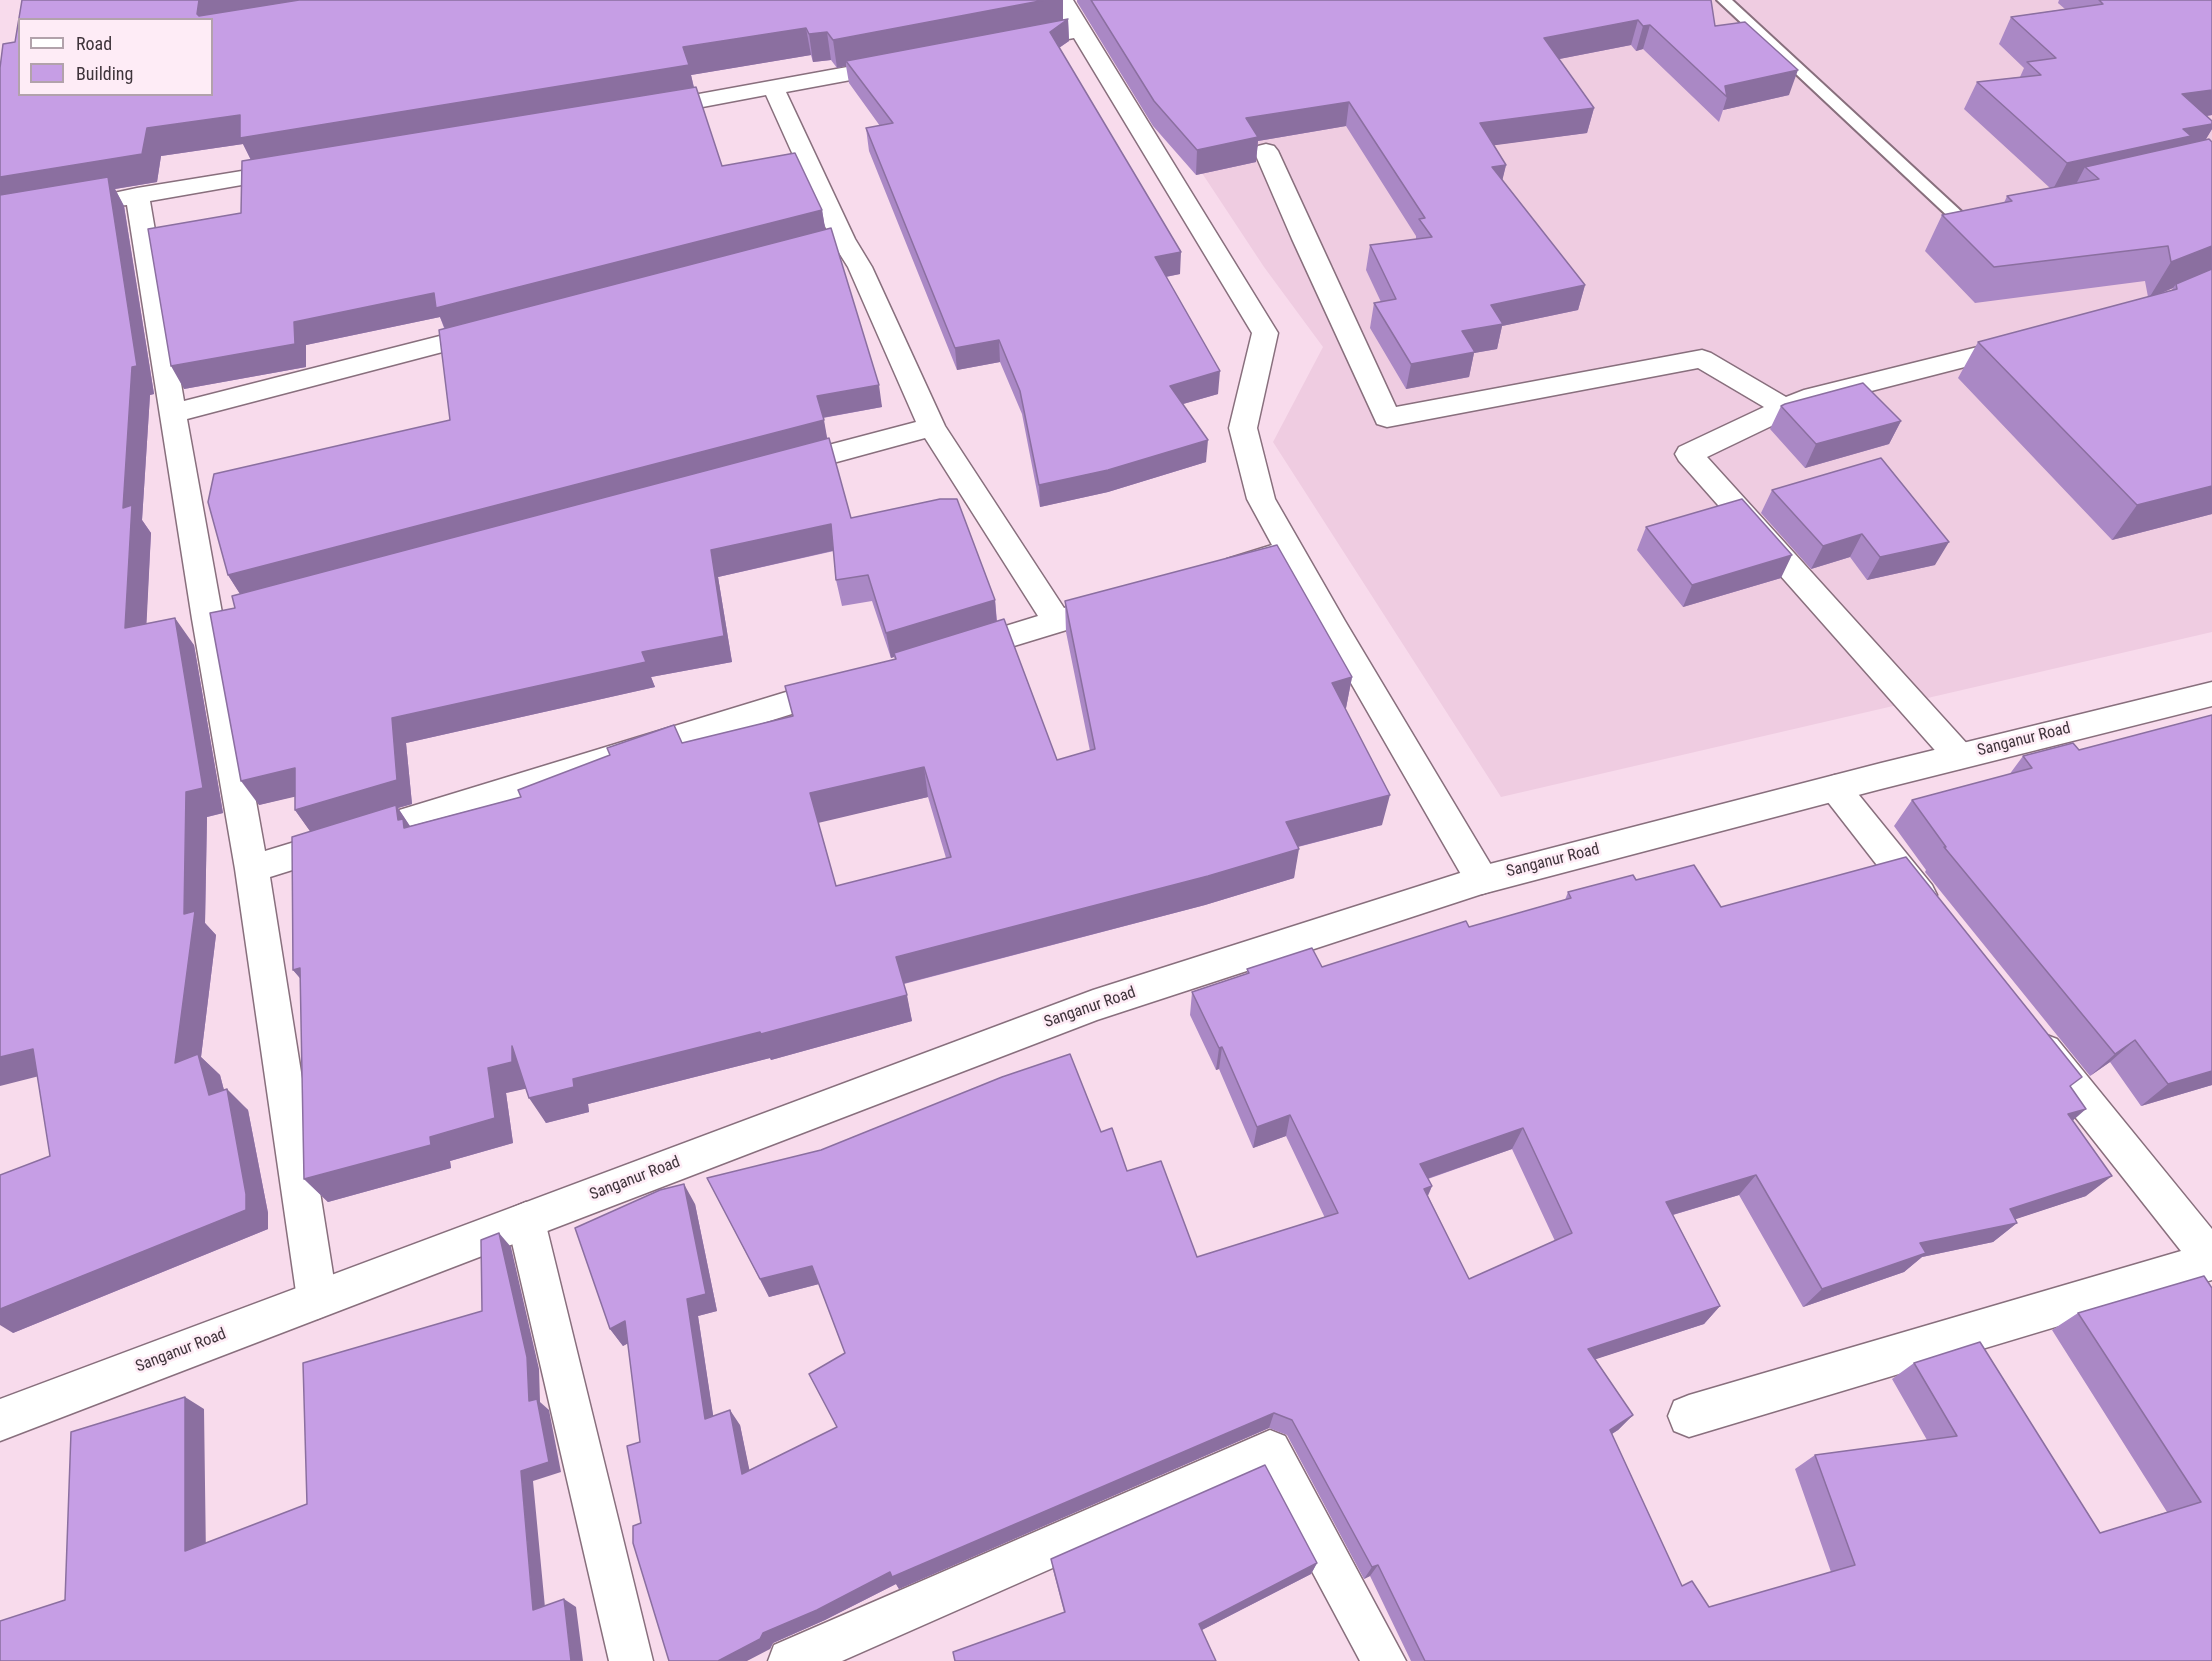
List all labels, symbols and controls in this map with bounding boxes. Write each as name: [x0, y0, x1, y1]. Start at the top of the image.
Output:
legend: [18, 18, 213, 96]
text: Road: [76, 33, 112, 54]
text: Building: [76, 63, 133, 84]
street label: Sanganur Road: [1975, 719, 2073, 761]
street label: Sanganur Road: [1504, 840, 1602, 882]
street label: Sanganur Road: [1042, 983, 1138, 1033]
street label: Sanganur Road: [587, 1153, 683, 1205]
street label: Sanganur Road: [133, 1325, 229, 1377]

